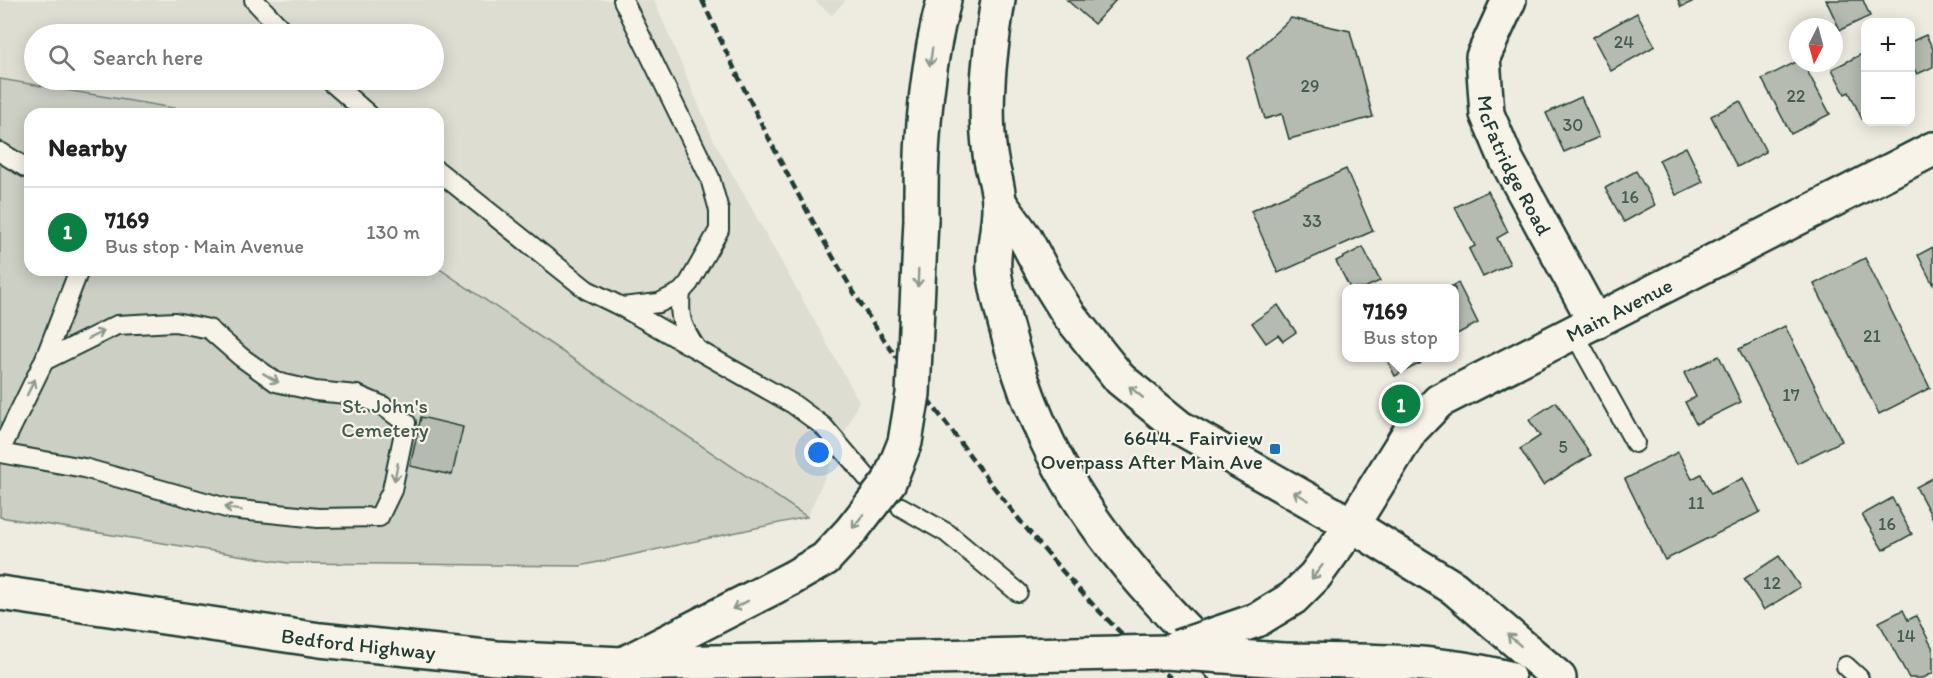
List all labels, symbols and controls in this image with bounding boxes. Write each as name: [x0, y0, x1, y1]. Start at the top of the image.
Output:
north arrow: [1789, 18, 1843, 72]
map controls: [1861, 18, 1915, 126]
button: +: [1861, 18, 1915, 72]
search box: [24, 24, 444, 90]
house number: 24: [1614, 31, 1634, 53]
icon: search: [45, 41, 78, 74]
text: Search here: [93, 44, 203, 71]
one-way arrow: [925, 46, 936, 66]
button: −: [1861, 72, 1915, 126]
house number: 29: [1301, 75, 1319, 97]
house number: 22: [1787, 85, 1806, 107]
street label: McFatridge Road: [1473, 94, 1558, 240]
house number: 30: [1563, 114, 1583, 136]
text: Nearby: [48, 131, 127, 163]
house number: 16: [1621, 186, 1639, 208]
text: 7169: [105, 207, 149, 234]
house number: 33: [1302, 210, 1322, 232]
text: 1: [63, 220, 72, 244]
text: 130 m: [366, 220, 420, 244]
text: Bus stop · Main Avenue: [105, 234, 304, 258]
one-way arrow: [913, 267, 924, 287]
street label: Main Avenue: [1561, 272, 1676, 347]
popup: [1342, 284, 1459, 362]
text: 7169: [1363, 298, 1407, 325]
text: Bus stop: [1363, 325, 1438, 349]
house number: 21: [1863, 325, 1881, 347]
one-way arrow: [87, 329, 105, 341]
one-way arrow: [262, 372, 279, 384]
one-way arrow: [26, 379, 37, 397]
pin: 1: [1382, 382, 1420, 426]
house number: 17: [1782, 384, 1800, 406]
one-way arrow: [1129, 386, 1145, 399]
park label: St. John's Cemetery: [341, 393, 429, 442]
place label: 6644 - Fairview Overpass After Main Ave: [1041, 425, 1263, 474]
house number: 5: [1558, 436, 1568, 458]
your location: [804, 438, 833, 467]
marker: 6644 - Fairview Overpass After Main Ave: [1268, 442, 1282, 456]
one-way arrow: [390, 462, 401, 482]
one-way arrow: [1293, 490, 1310, 502]
house number: 11: [1688, 492, 1704, 514]
one-way arrow: [223, 503, 243, 514]
one-way arrow: [852, 513, 865, 529]
house number: 16: [1878, 513, 1896, 535]
one-way arrow: [1311, 564, 1324, 580]
house number: 12: [1763, 572, 1781, 594]
one-way arrow: [731, 600, 749, 611]
street label: Bedford Highway: [280, 622, 437, 664]
house number: 14: [1896, 625, 1916, 647]
one-way arrow: [1507, 633, 1522, 647]

